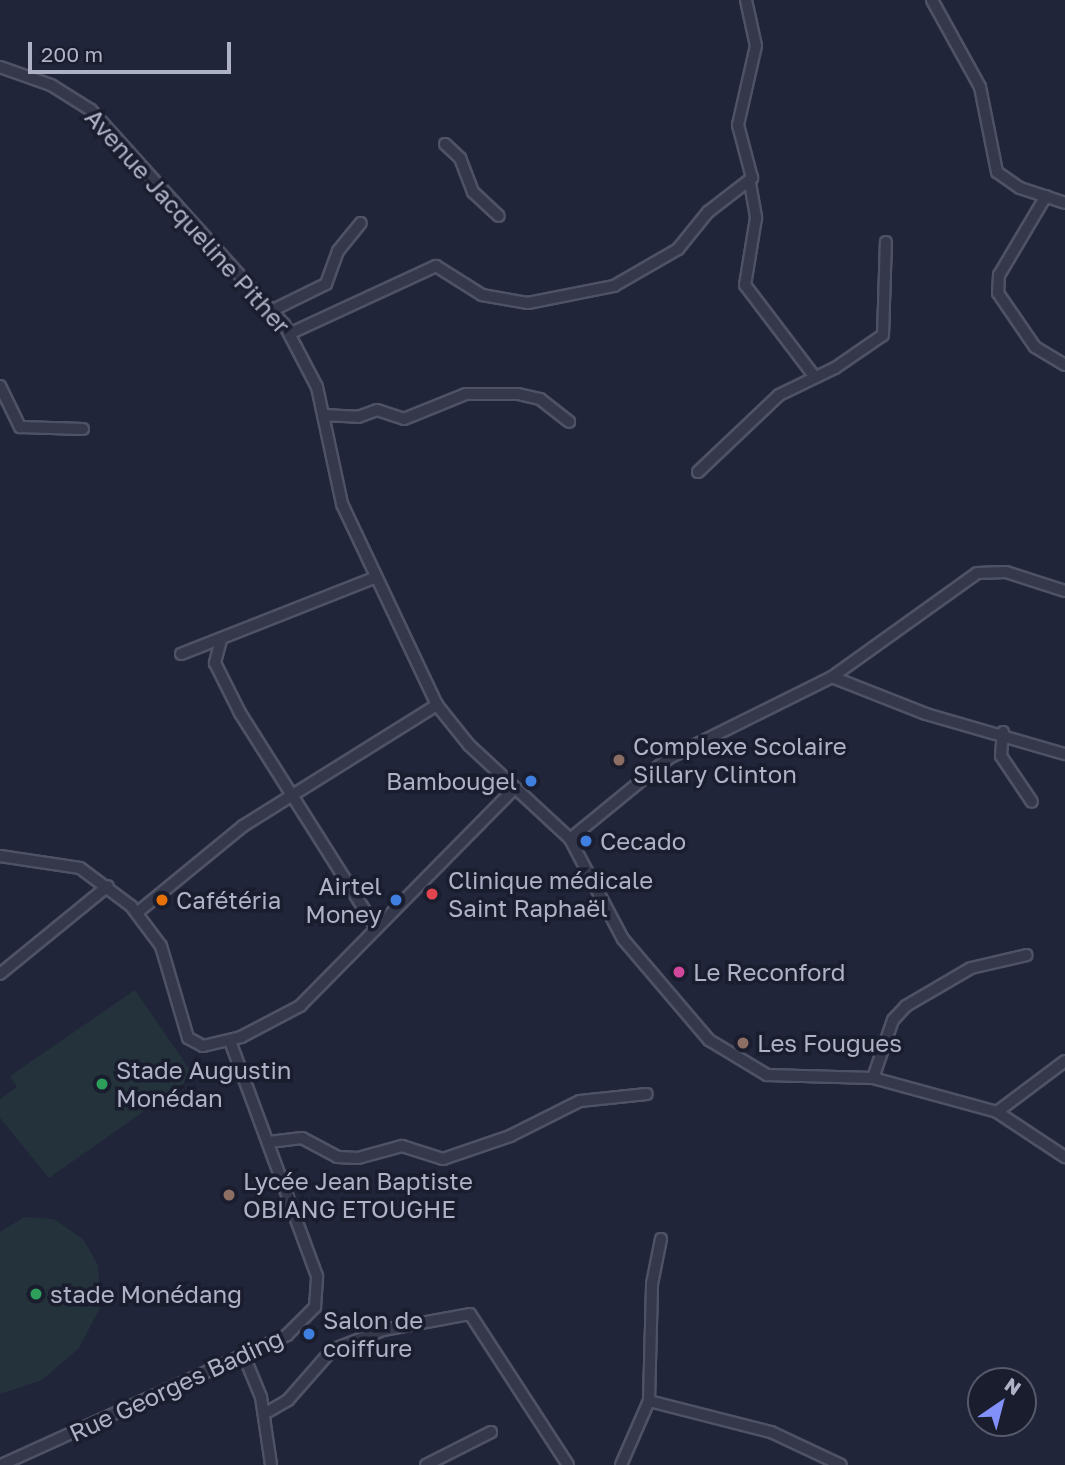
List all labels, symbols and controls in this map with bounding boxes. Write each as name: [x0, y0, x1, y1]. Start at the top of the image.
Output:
scale bar: [32, 28, 234, 72]
text: 200 m: [41, 41, 103, 67]
street label: Avenue Jacqueline Pither: [79, 103, 297, 339]
place label: Complexe Scolaire Sillary Clinton: [633, 732, 847, 788]
marker: Complexe Scolaire Sillary Clinton: [611, 752, 627, 768]
place label: Bambougel: [386, 767, 517, 795]
marker: Bambougel: [523, 773, 539, 789]
place label: Cecado: [600, 827, 686, 855]
marker: Cecado: [578, 833, 594, 849]
place label: Clinique médicale Saint Raphaël: [448, 866, 653, 922]
place label: Airtel Money: [305, 872, 382, 928]
marker: Clinique médicale Saint Raphaël: [422, 884, 442, 904]
place label: Cafétéria: [176, 886, 281, 914]
marker: Cafétéria: [154, 892, 170, 908]
marker: Airtel Money: [388, 892, 404, 908]
place label: Le Reconford: [693, 958, 845, 986]
marker: Le Reconford: [671, 964, 687, 980]
place label: Les Fougues: [757, 1029, 902, 1057]
marker: Les Fougues: [735, 1035, 751, 1051]
place label: Stade Augustin Monédan: [116, 1056, 292, 1112]
marker: Stade Augustin Monédan: [94, 1076, 110, 1092]
place label: Lycée Jean Baptiste OBIANG ETOUGHE: [243, 1167, 473, 1223]
marker: Lycée Jean Baptiste OBIANG ETOUGHE: [221, 1187, 237, 1203]
place label: stade Monédang: [50, 1280, 242, 1308]
marker: stade Monédang: [28, 1286, 44, 1302]
place label: Salon de coiffure: [323, 1306, 423, 1362]
street label: Rue Georges Bading: [65, 1323, 287, 1447]
marker: Salon de coiffure: [301, 1326, 317, 1342]
north arrow: [967, 1367, 1037, 1437]
text: N: [1001, 1372, 1026, 1400]

